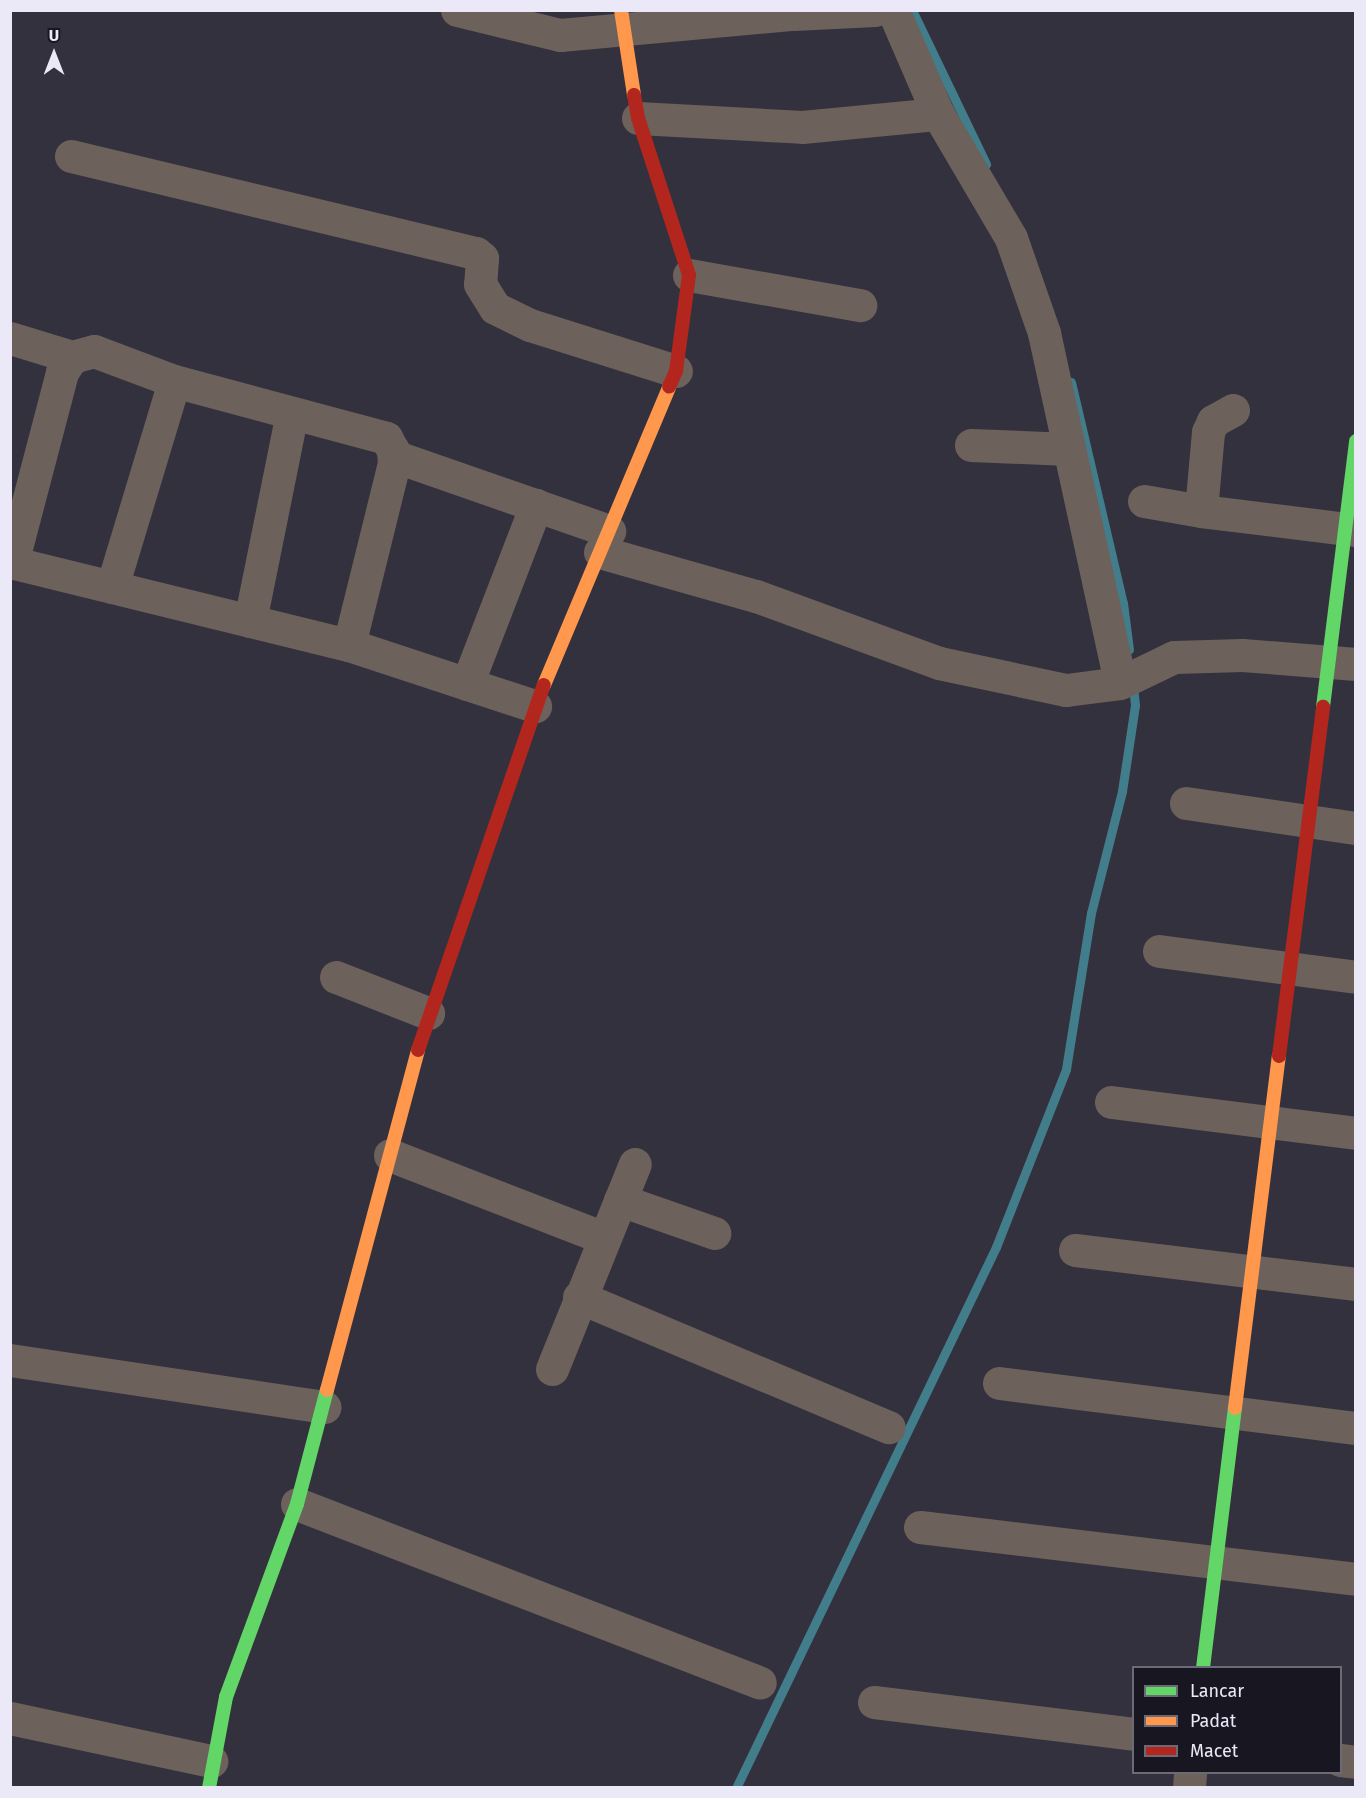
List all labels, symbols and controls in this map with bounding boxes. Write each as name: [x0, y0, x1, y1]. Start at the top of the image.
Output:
north arrow: [24, 24, 84, 84]
text: U: [49, 26, 59, 45]
legend: [1132, 1666, 1342, 1774]
text: Lancar: [1190, 1680, 1244, 1702]
text: Padat: [1190, 1710, 1236, 1732]
text: Macet: [1190, 1740, 1238, 1762]

